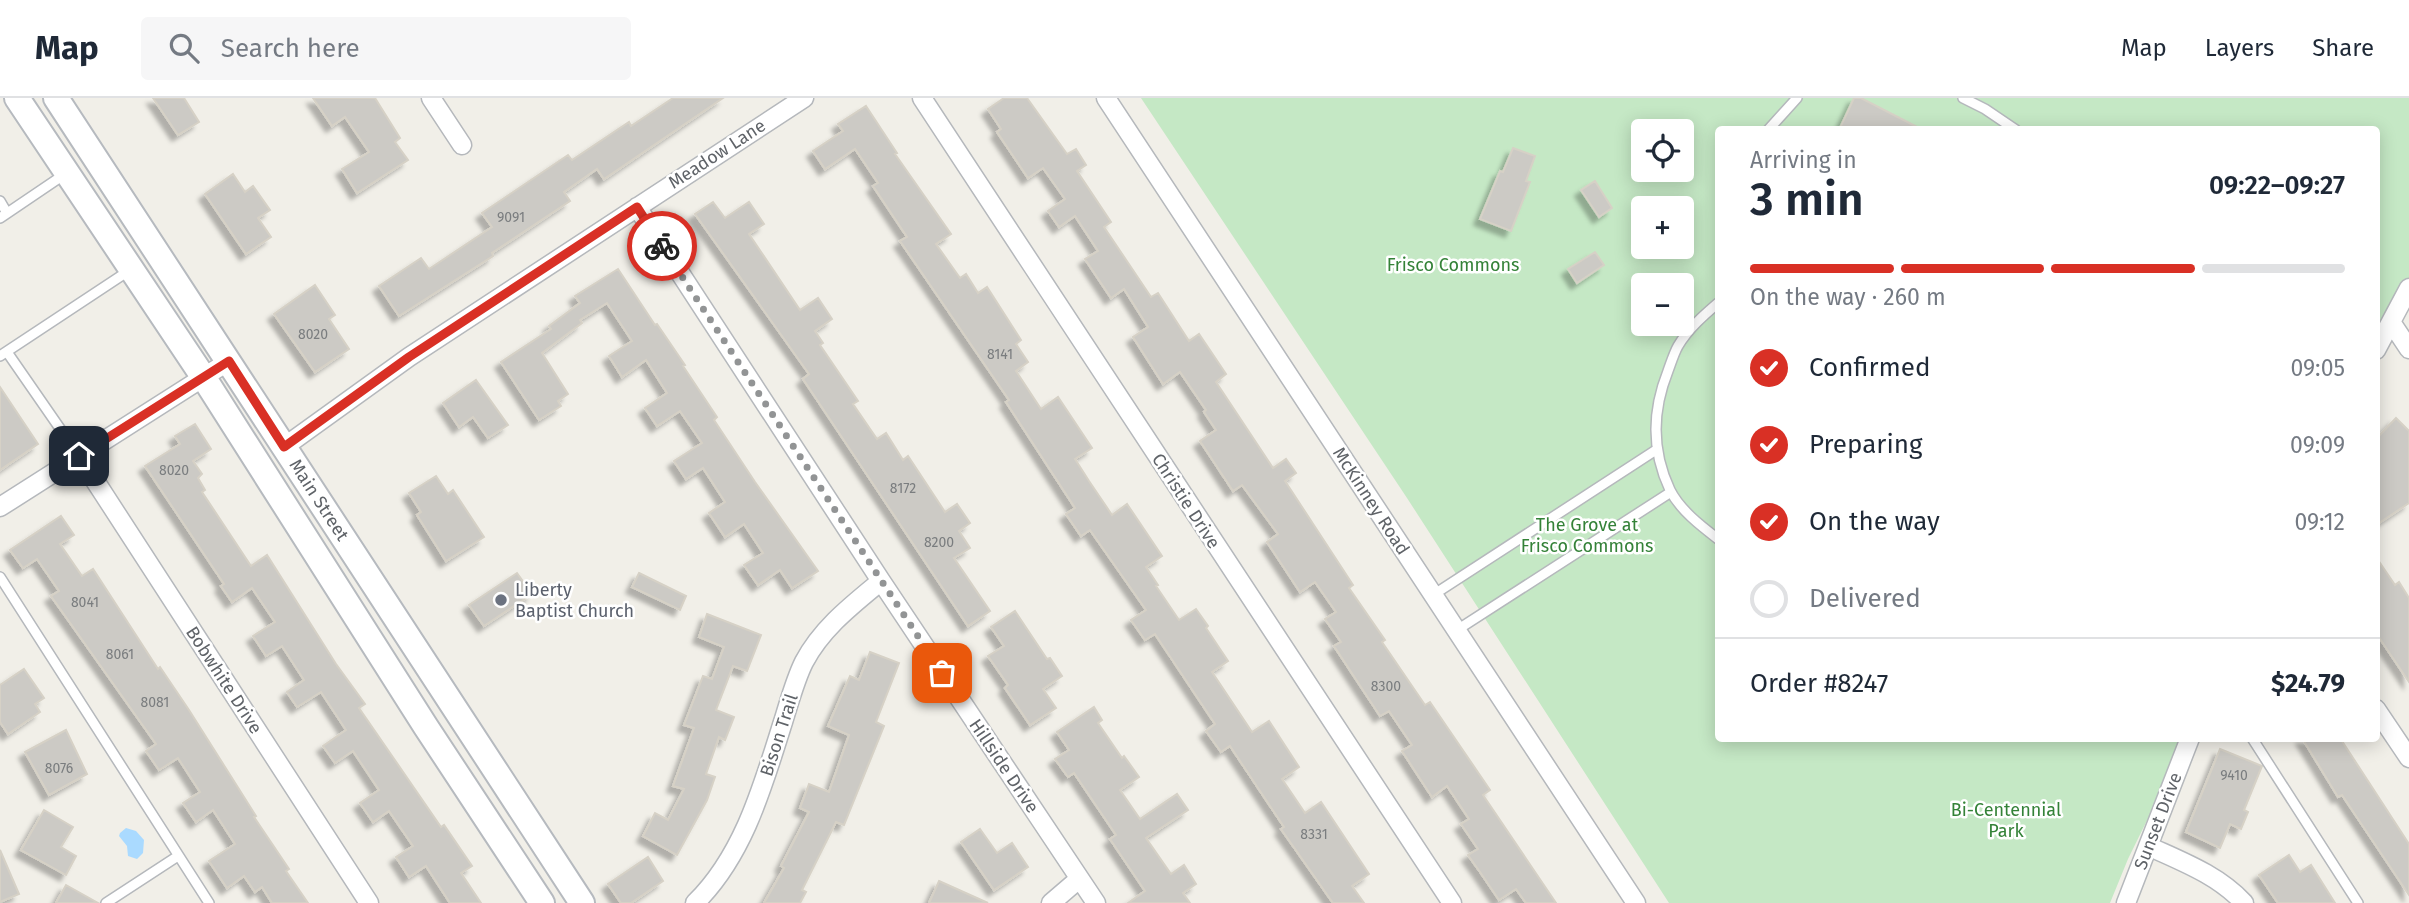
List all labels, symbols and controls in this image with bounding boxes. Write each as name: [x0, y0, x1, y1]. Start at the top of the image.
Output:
search box: [141, 17, 631, 80]
text: Map: [35, 28, 99, 68]
icon: search: [165, 29, 203, 67]
text: Search here: [221, 33, 360, 64]
text: Map: [2121, 34, 2167, 62]
text: Layers: [2205, 34, 2274, 62]
text: Share: [2312, 34, 2374, 62]
street label: Meadow Lane: [664, 114, 770, 194]
map controls: [1631, 119, 1694, 336]
button: locate: [1631, 119, 1694, 182]
text: Arriving in: [1750, 146, 1857, 174]
text: 09:22–09:27: [2209, 170, 2345, 201]
text: 3 min: [1750, 172, 1864, 227]
button: +: [1631, 196, 1694, 259]
house number: 9091: [497, 209, 525, 226]
courier: [627, 211, 697, 281]
icon: bike: [643, 227, 681, 265]
park label: Frisco Commons: [1387, 254, 1519, 276]
button: −: [1631, 273, 1694, 336]
text: On the way · 260 m: [1750, 283, 1946, 311]
house number: 8020: [298, 326, 328, 343]
house number: 8141: [987, 346, 1013, 363]
icon: check: [1750, 349, 1788, 387]
text: Confirmed: [1809, 352, 1930, 383]
text: 09:05: [2290, 354, 2345, 382]
pin: [49, 426, 109, 486]
icon: check: [1750, 426, 1788, 464]
text: Preparing: [1809, 429, 1922, 460]
text: 09:09: [2290, 431, 2345, 459]
icon: home: [60, 437, 98, 475]
street label: McKinney Road: [1328, 443, 1414, 559]
street label: Christie Drive: [1147, 449, 1225, 553]
street label: Main Street: [284, 455, 354, 545]
house number: 8020: [159, 462, 189, 479]
house number: 8172: [890, 480, 916, 497]
icon: check: [1750, 503, 1788, 541]
text: On the way: [1809, 506, 1940, 537]
text: 09:12: [2294, 508, 2345, 536]
park label: The Grove at Frisco Commons: [1521, 514, 1653, 557]
house number: 8200: [924, 534, 954, 551]
place label: Liberty Baptist Church: [515, 579, 634, 622]
text: Delivered: [1809, 583, 1921, 614]
marker: Liberty Baptist Church: [493, 592, 509, 608]
house number: 8041: [71, 594, 99, 611]
street label: Bobwhite Drive: [181, 622, 267, 738]
pin: [912, 643, 972, 703]
house number: 8061: [106, 646, 134, 663]
icon: bag: [923, 654, 961, 692]
text: Order #8247: [1750, 668, 1888, 699]
text: $24.79: [2271, 668, 2345, 699]
house number: 8300: [1371, 678, 1401, 695]
street label: Bison Trail: [755, 691, 803, 779]
house number: 8081: [141, 694, 169, 711]
street label: Hillside Drive: [964, 715, 1044, 817]
house number: 8076: [45, 760, 73, 777]
house number: 9410: [2220, 767, 2248, 784]
street label: Sunset Drive: [2129, 769, 2187, 873]
park label: Bi-Centennial Park: [1951, 799, 2061, 842]
house number: 8331: [1300, 826, 1328, 843]

